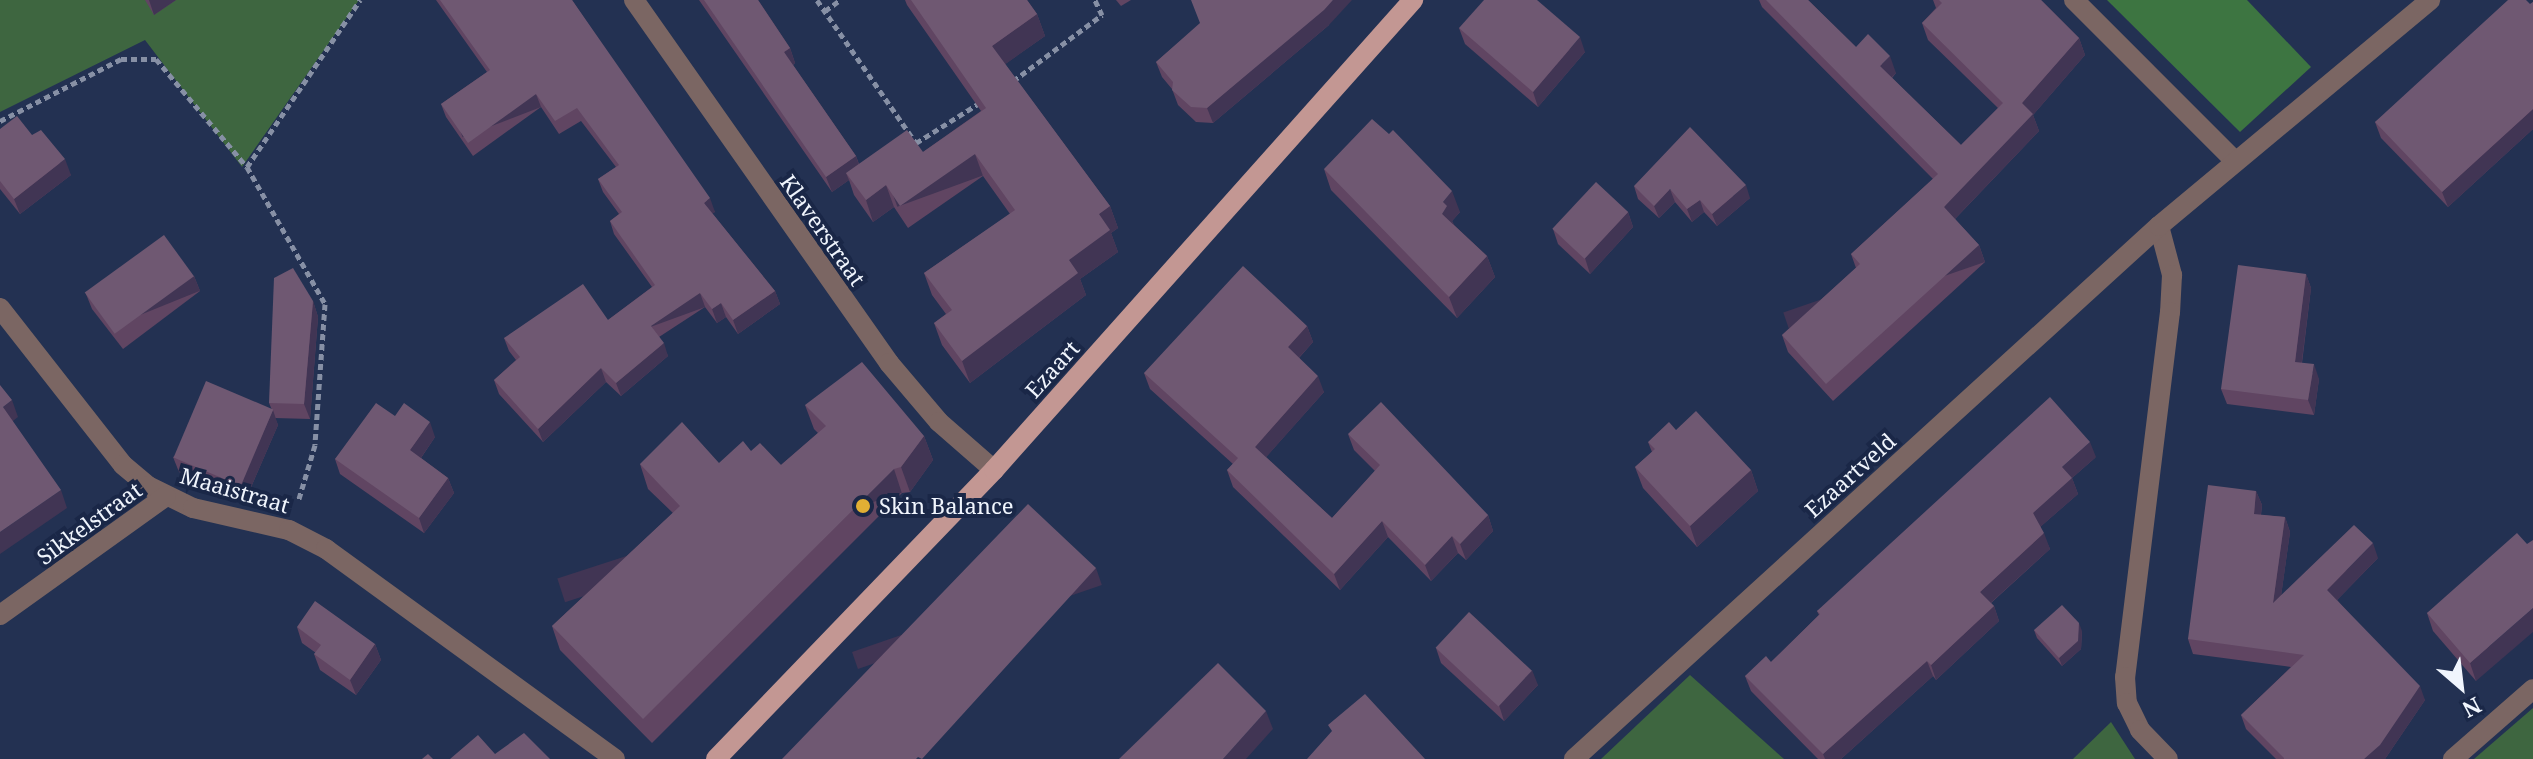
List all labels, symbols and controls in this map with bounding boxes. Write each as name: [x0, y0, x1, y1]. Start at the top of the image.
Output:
street label: Klaverstraat: [775, 169, 871, 291]
street label: Ezaart: [1019, 335, 1085, 403]
street label: Ezaartveld: [1799, 427, 1901, 523]
street label: Maaistraat: [177, 462, 293, 518]
street label: Sikkelstraat: [31, 476, 147, 570]
place label: Skin Balance: [879, 493, 1014, 519]
marker: Skin Balance: [854, 497, 872, 515]
north arrow: [2421, 647, 2501, 727]
text: N: [2458, 691, 2487, 726]

